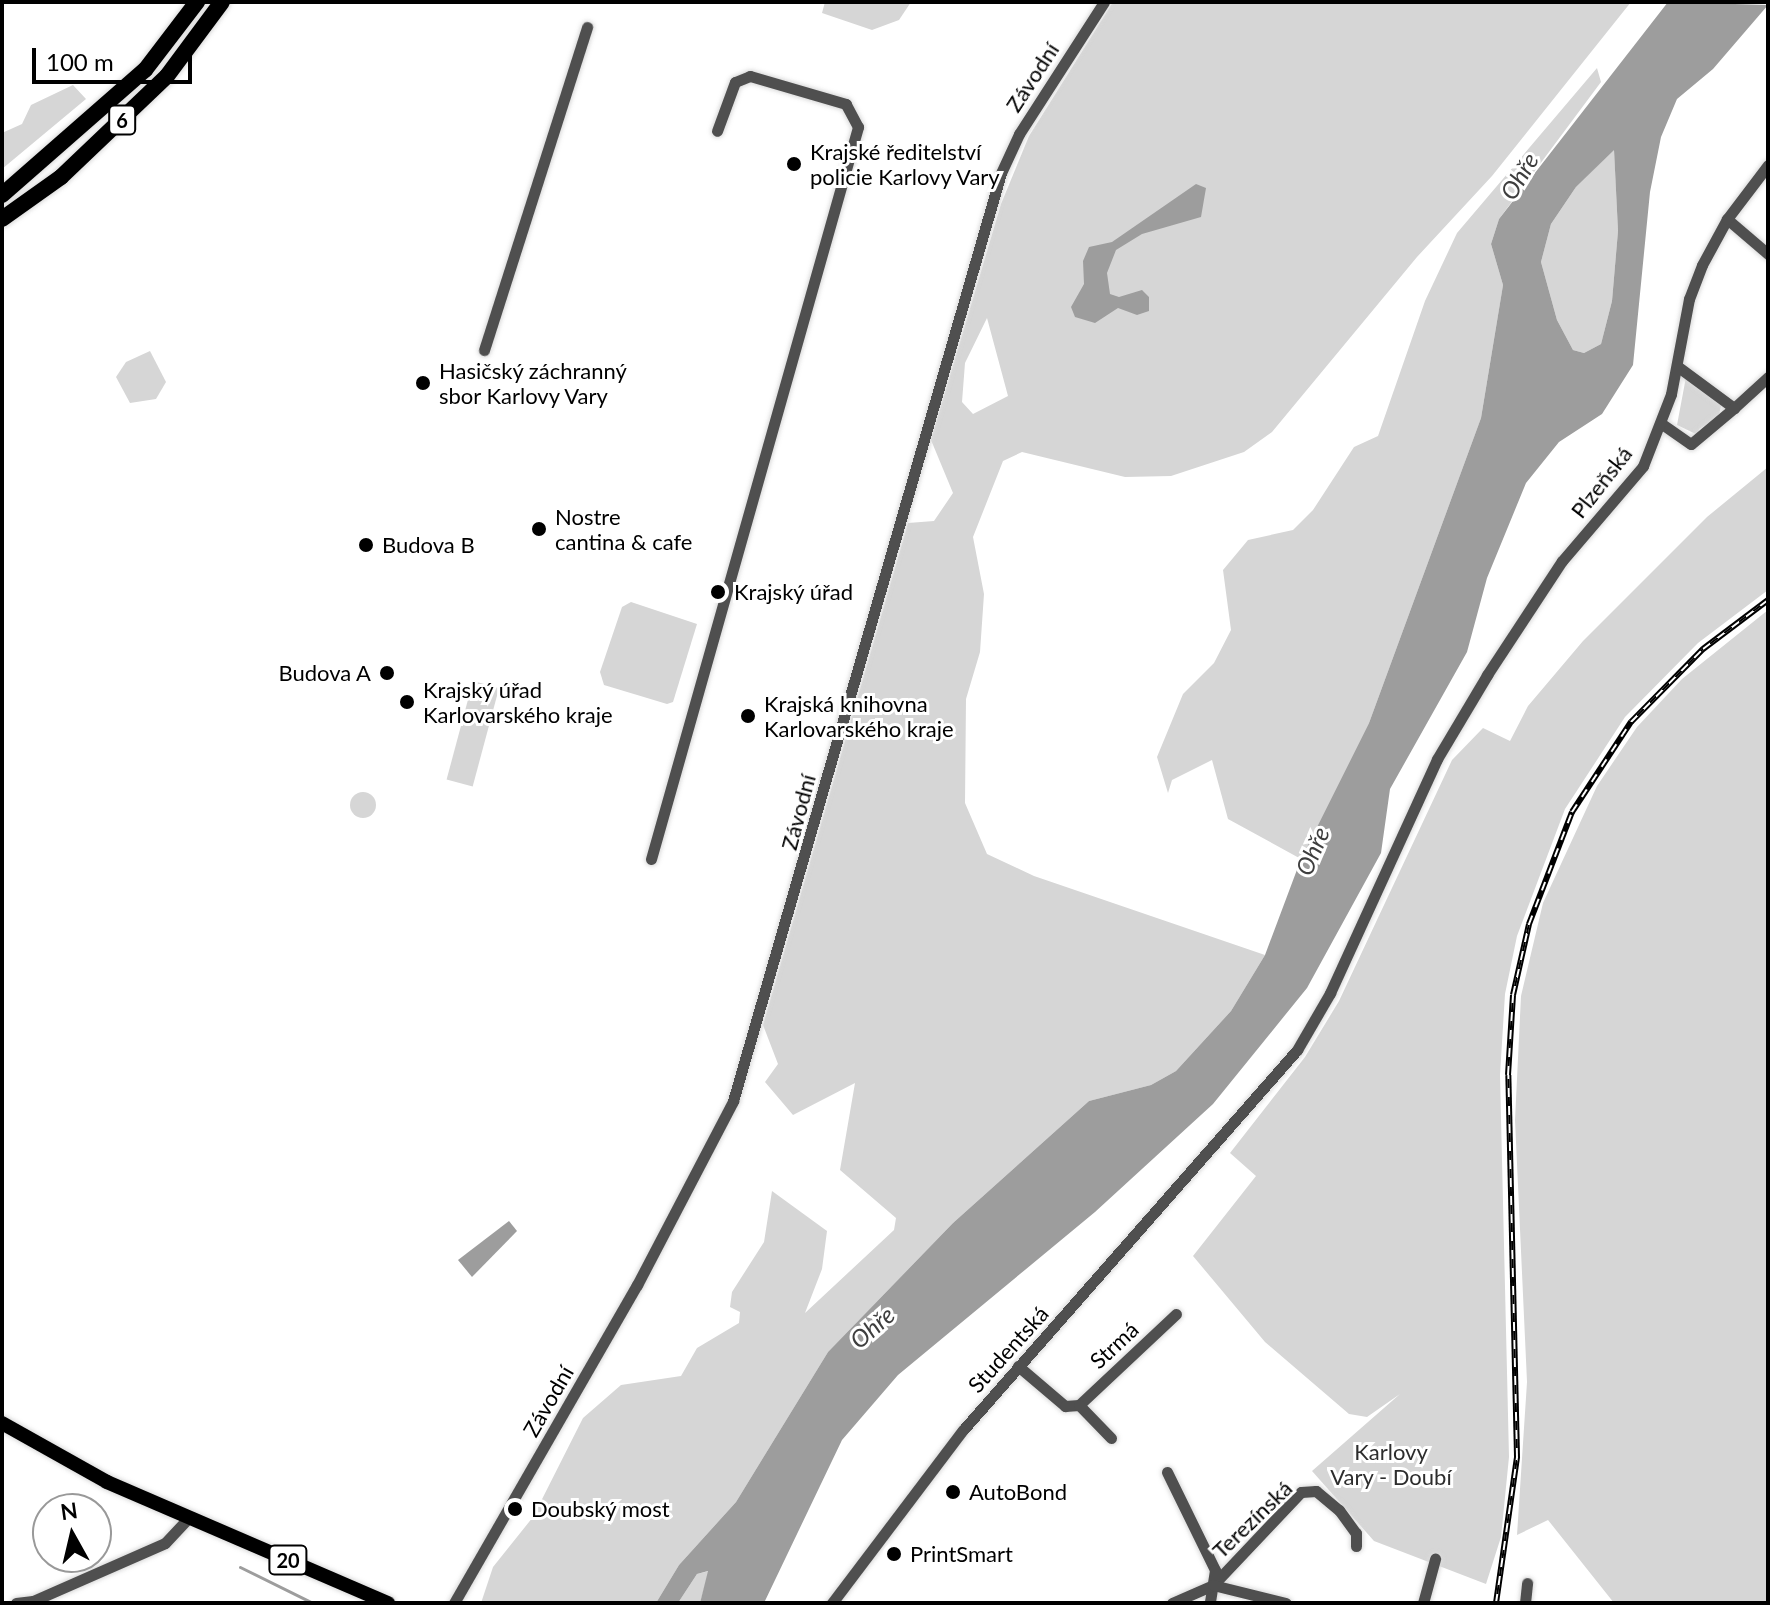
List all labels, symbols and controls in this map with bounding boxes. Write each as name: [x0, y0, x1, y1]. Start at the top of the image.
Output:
scale bar: [36, 32, 196, 82]
street label: Závodní: [1000, 37, 1064, 117]
text: 100 m: [46, 47, 114, 76]
road number: 6: [108, 104, 136, 136]
place label: Krajské ředitelství policie Karlovy Vary: [810, 138, 1001, 190]
water label: Ohře: [1494, 147, 1544, 205]
marker: Krajské ředitelství policie Karlovy Vary: [785, 155, 803, 173]
place label: Hasičský záchranný sbor Karlovy Vary: [439, 357, 627, 408]
marker: Hasičský záchranný sbor Karlovy Vary: [414, 374, 432, 392]
street label: Plzeňská: [1565, 441, 1637, 523]
place label: Nostre cantina & cafe: [555, 503, 692, 554]
marker: Nostre cantina & cafe: [530, 520, 548, 538]
place label: Budova B: [382, 532, 475, 558]
marker: Budova B: [357, 536, 375, 554]
place label: Krajský úřad: [734, 579, 854, 605]
marker: Krajský úřad: [709, 583, 727, 601]
place label: Budova A: [278, 660, 371, 686]
marker: Budova A: [378, 664, 396, 682]
place label: Krajský úřad Karlovarského kraje: [423, 676, 613, 728]
place label: Krajská knihovna Karlovarského kraje: [764, 690, 954, 742]
marker: Krajský úřad Karlovarského kraje: [398, 693, 416, 711]
marker: Krajská knihovna Karlovarského kraje: [739, 707, 757, 725]
street label: Závodní: [775, 771, 821, 853]
water label: Ohře: [1289, 823, 1335, 879]
water label: Ohře: [844, 1300, 900, 1354]
street label: Studentská: [962, 1300, 1054, 1398]
street label: Strmá: [1084, 1316, 1144, 1374]
street label: Závodní: [517, 1361, 579, 1441]
park label: Karlovy Vary - Doubí: [1330, 1438, 1452, 1490]
street label: Terezínská: [1207, 1475, 1297, 1563]
place label: AutoBond: [969, 1479, 1067, 1505]
marker: AutoBond: [944, 1483, 962, 1501]
north arrow: [32, 1493, 112, 1573]
text: N: [59, 1496, 79, 1525]
place label: Doubský most: [531, 1496, 670, 1522]
marker: Doubský most: [506, 1500, 524, 1518]
place label: PrintSmart: [910, 1541, 1013, 1567]
road number: 20: [268, 1544, 308, 1576]
marker: PrintSmart: [885, 1545, 903, 1563]

